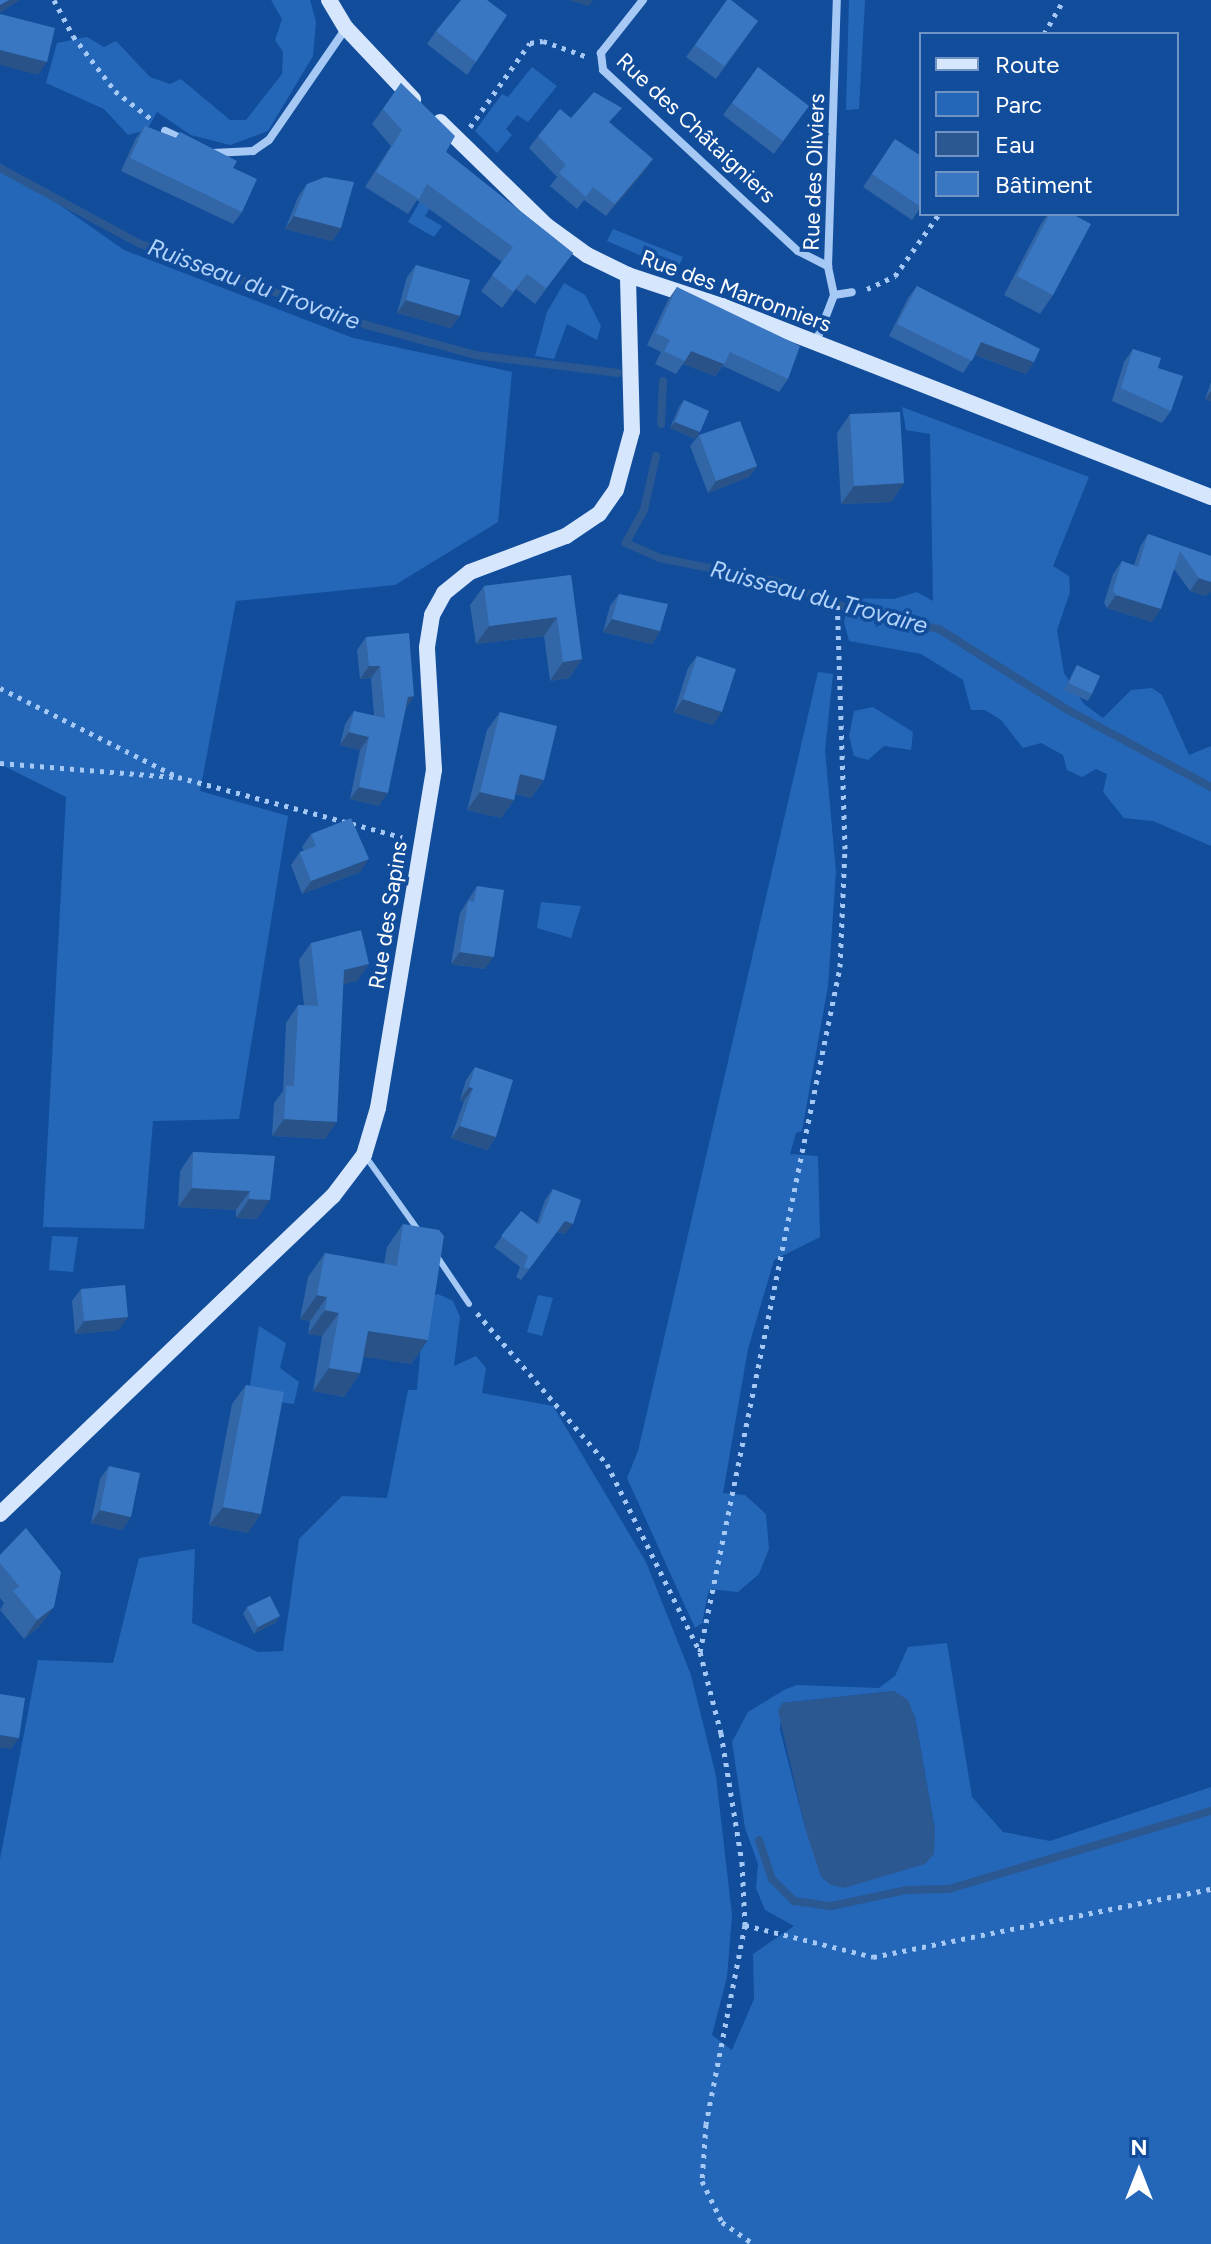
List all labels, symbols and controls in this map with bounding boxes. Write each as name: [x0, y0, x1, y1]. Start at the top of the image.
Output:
legend: [919, 32, 1179, 216]
street label: Rue des Châtaigniers: [611, 47, 781, 209]
text: Route: [995, 50, 1059, 79]
text: Parc: [995, 90, 1042, 119]
street label: Rue des Oliviers: [798, 93, 830, 251]
text: Eau: [995, 130, 1035, 159]
text: Bâtiment: [995, 170, 1093, 199]
water label: Ruisseau du Trovaire: [144, 232, 364, 336]
street label: Rue des Marronniers: [637, 244, 835, 338]
water label: Ruisseau du Trovaire: [707, 554, 931, 640]
street label: Rue des Sapins: [363, 839, 413, 991]
north arrow: [1099, 2132, 1179, 2212]
text: N: [1130, 2134, 1148, 2161]

